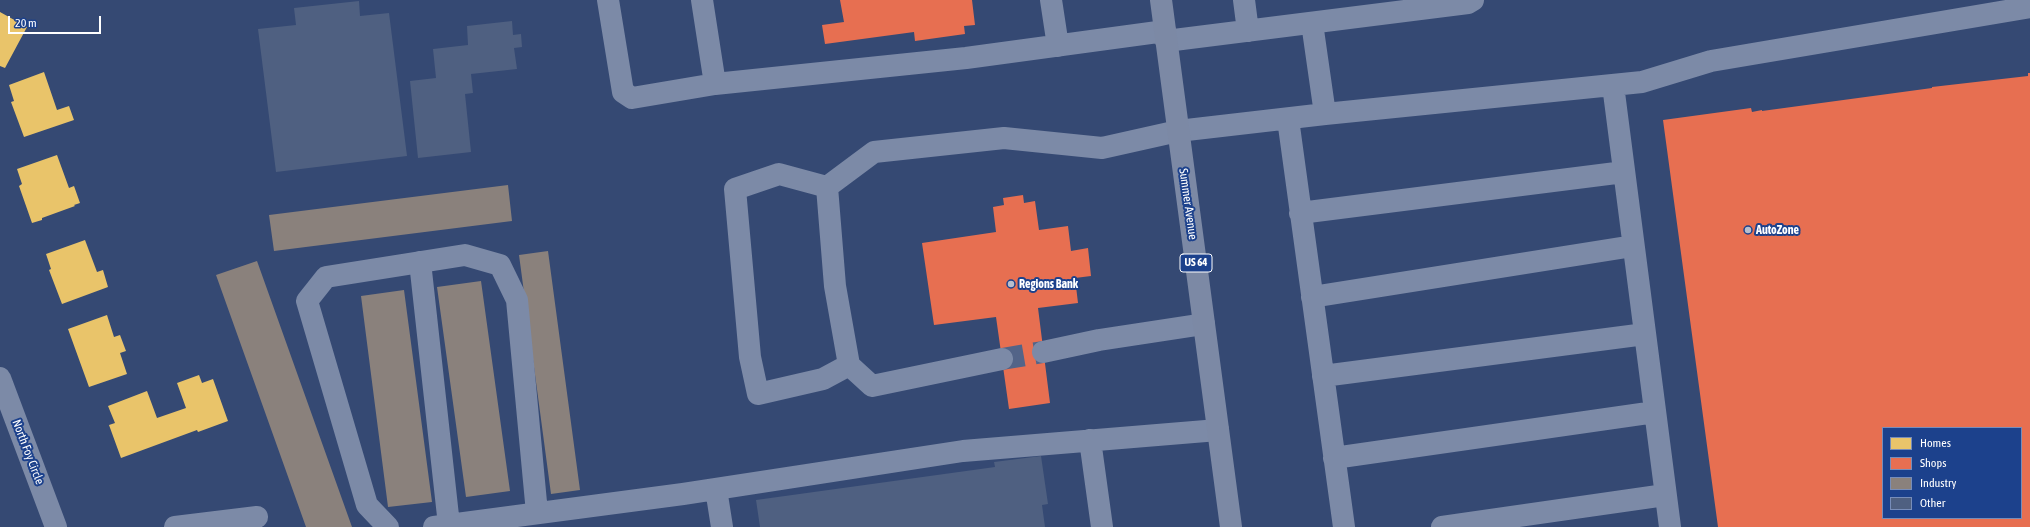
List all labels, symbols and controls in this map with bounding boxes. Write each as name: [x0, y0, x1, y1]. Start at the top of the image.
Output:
scale bar: [10, 8, 103, 34]
text: 20 m: [15, 16, 37, 30]
street label: Summer Avenue: [1176, 167, 1200, 241]
place label: AutoZone: [1756, 223, 1799, 237]
marker: AutoZone: [1743, 225, 1753, 235]
road number: US 64: [1180, 254, 1212, 272]
place label: Regions Bank: [1019, 277, 1078, 291]
marker: Regions Bank: [1006, 279, 1016, 289]
street label: North Foy Circle: [9, 417, 47, 487]
legend: [1882, 427, 2022, 519]
text: Homes: [1920, 436, 1951, 450]
text: Shops: [1920, 456, 1946, 470]
text: Industry: [1920, 476, 1957, 490]
text: Other: [1920, 496, 1945, 510]

